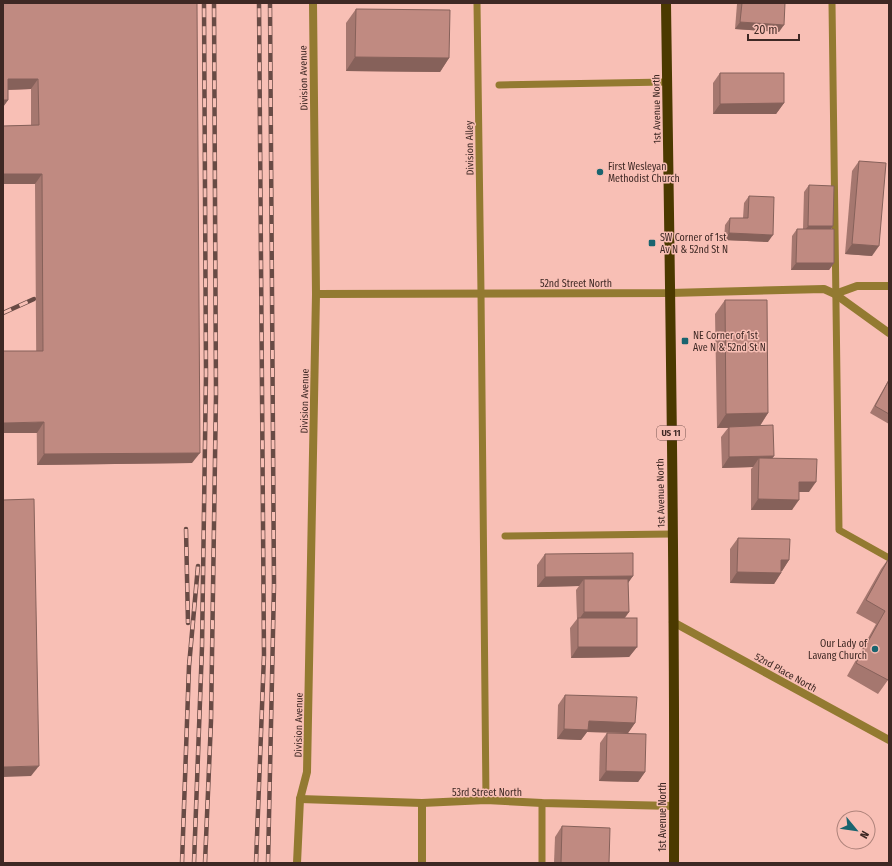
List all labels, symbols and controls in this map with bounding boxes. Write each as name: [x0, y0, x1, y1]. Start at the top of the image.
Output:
scale bar: [748, 16, 799, 42]
text: 20 m: [754, 23, 778, 37]
street label: Division Avenue: [297, 45, 311, 111]
street label: 1st Avenue North: [650, 74, 664, 144]
street label: Division Alley: [464, 120, 476, 175]
place label: First Wesleyan Methodist Church: [608, 161, 680, 185]
marker: First Wesleyan Methodist Church: [595, 167, 605, 177]
place label: SW Corner of 1st Av N & 52nd St N: [660, 232, 728, 256]
marker: SW Corner of 1st Av N & 52nd St N: [647, 238, 657, 248]
street label: 52nd Street North: [540, 278, 612, 290]
place label: NE Corner of 1st Ave N & 52nd St N: [693, 330, 766, 354]
marker: NE Corner of 1st Ave N & 52nd St N: [680, 336, 690, 346]
street label: Division Avenue: [298, 368, 312, 434]
road number: US 11: [657, 426, 685, 440]
street label: 1st Avenue North: [654, 458, 668, 528]
place label: Our Lady of Lavang Church: [808, 638, 868, 662]
marker: Our Lady of Lavang Church: [870, 644, 880, 654]
street label: 52nd Place North: [752, 651, 819, 695]
street label: Division Avenue: [292, 692, 306, 758]
street label: 1st Avenue North: [657, 782, 669, 852]
street label: 53rd Street North: [452, 787, 522, 799]
north arrow: [836, 810, 876, 850]
text: N: [857, 829, 872, 841]

